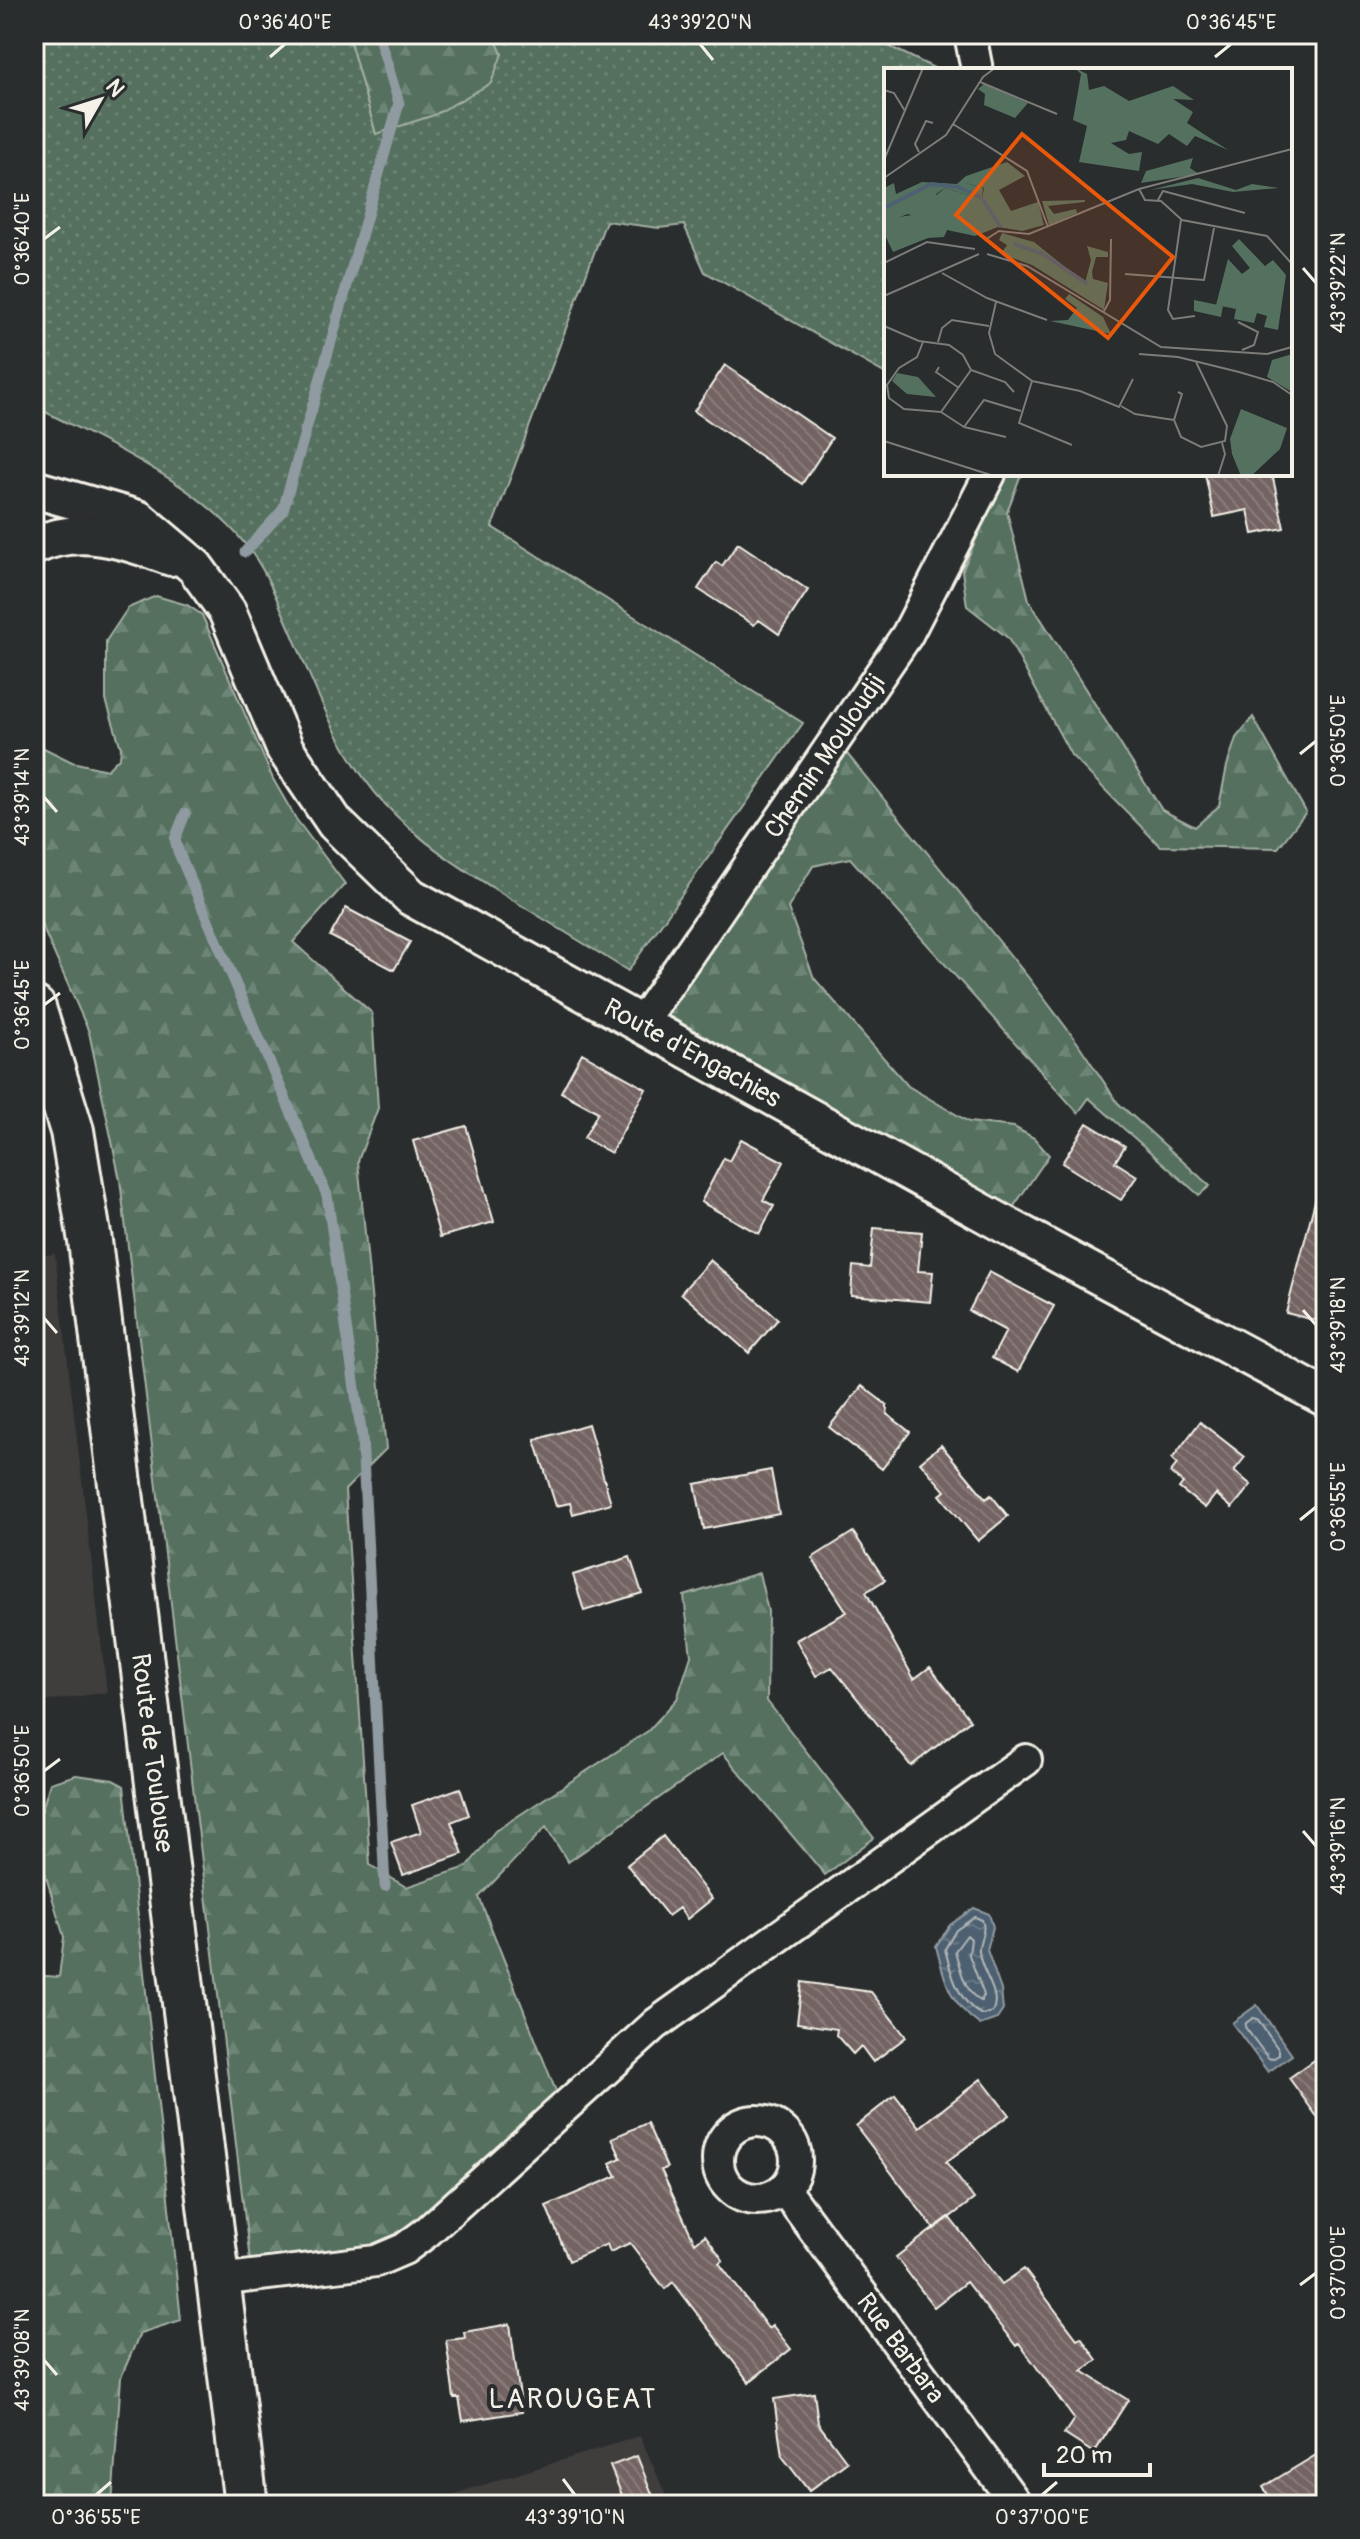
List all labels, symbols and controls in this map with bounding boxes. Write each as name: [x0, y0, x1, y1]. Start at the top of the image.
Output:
text: 0°36'40"E: [239, 10, 331, 35]
text: 43°39'20"N: [648, 10, 752, 35]
text: 0°36'45"E: [1186, 10, 1276, 35]
north arrow: [60, 60, 140, 140]
inset map: [884, 68, 1292, 476]
text: N: [99, 73, 130, 103]
text: 0°36'40"E: [10, 193, 35, 285]
text: 43°39'22"N: [1326, 233, 1351, 333]
street label: Chemin Mouloudji: [758, 669, 892, 844]
text: 0°36'50"E: [1326, 695, 1351, 787]
text: 43°39'14"N: [10, 748, 35, 846]
text: 0°36'45"E: [10, 960, 35, 1050]
street label: Route d'Engachies: [598, 992, 787, 1115]
text: 43°39'12"N: [10, 1269, 35, 1367]
text: 43°39'18"N: [1326, 1277, 1351, 1373]
text: 0°36'55"E: [1326, 1462, 1351, 1552]
street label: Route de Toulouse: [124, 1652, 180, 1855]
text: 0°36'50"E: [10, 1725, 35, 1817]
text: 43°39'16"N: [1326, 1797, 1351, 1895]
text: 0°37'00"E: [1326, 2226, 1351, 2320]
street label: Rue Barbara: [849, 2287, 952, 2410]
text: 43°39'08"N: [10, 2309, 35, 2411]
district label: LAROUGEAT: [488, 2382, 658, 2417]
scale bar: [1044, 2427, 1150, 2477]
text: 20 m: [1056, 2441, 1112, 2470]
text: 0°36'55"E: [51, 2505, 141, 2530]
text: 43°39'10"N: [525, 2505, 625, 2530]
text: 0°37'00"E: [995, 2505, 1089, 2530]

